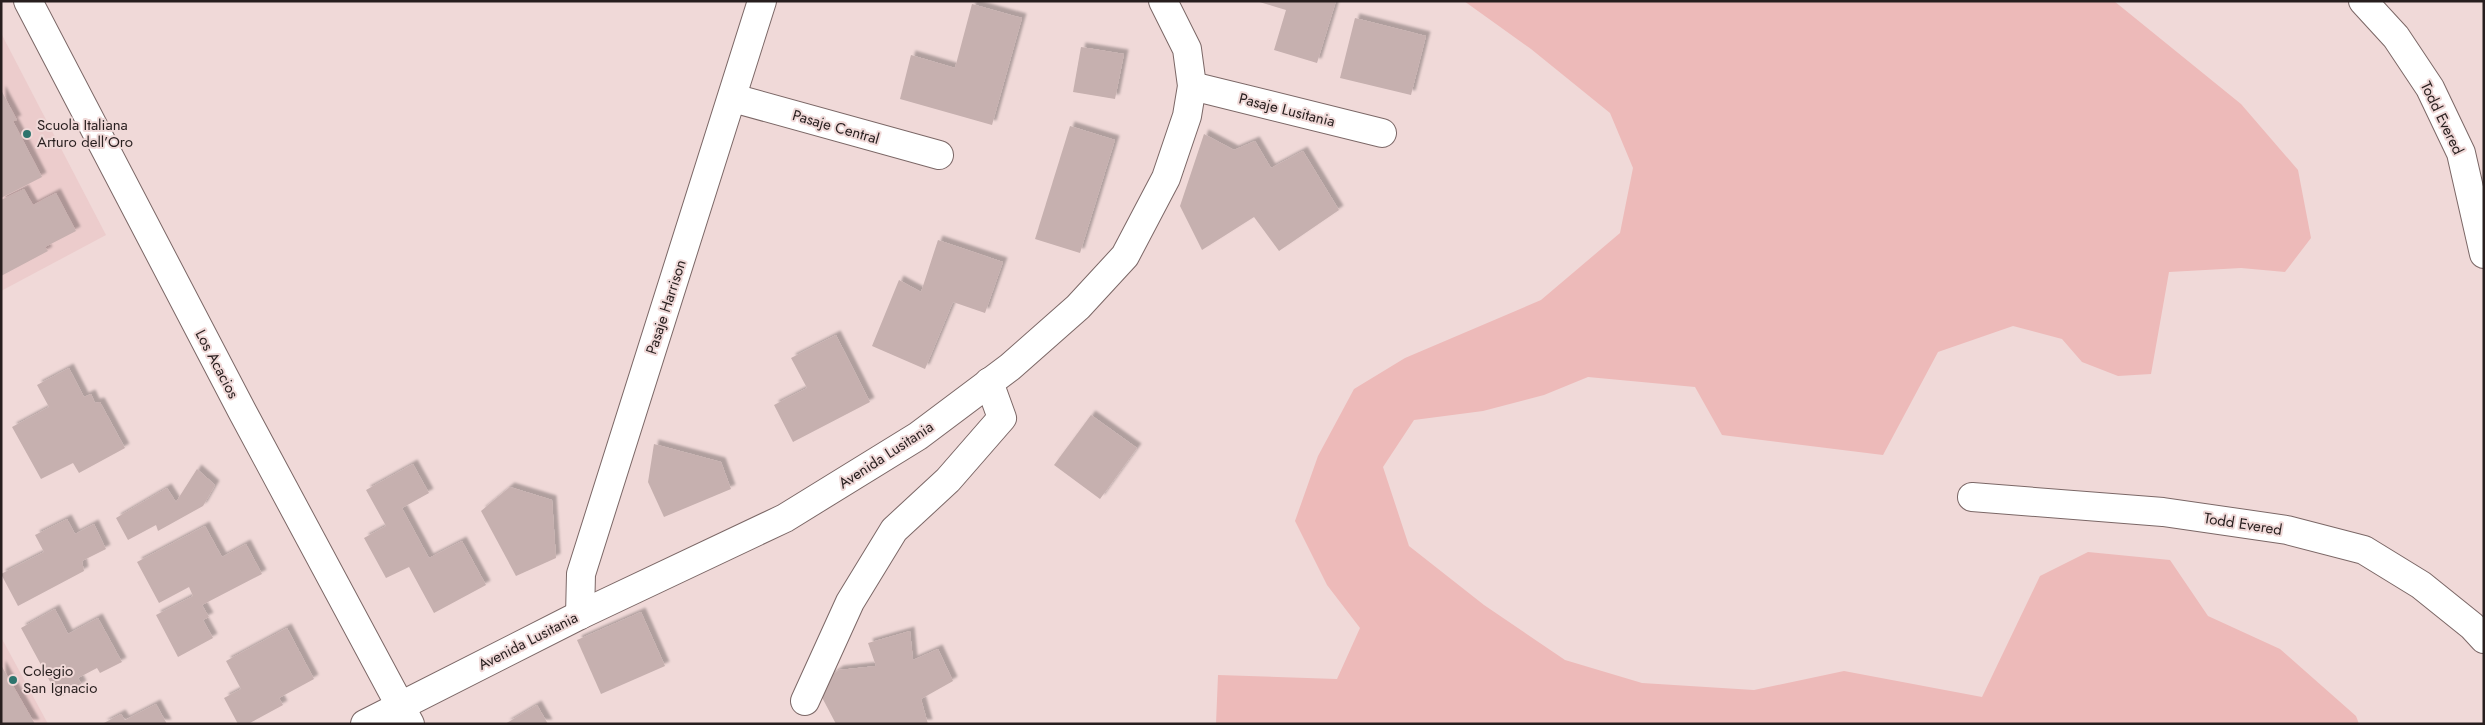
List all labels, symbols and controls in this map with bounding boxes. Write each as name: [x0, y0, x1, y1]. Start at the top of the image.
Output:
street label: Todd Evered: [2415, 78, 2469, 158]
street label: Pasaje Lusitania: [1237, 87, 1337, 133]
street label: Pasaje Central: [790, 104, 882, 150]
place label: Scuola Italiana Arturo dell’Oro: [37, 114, 133, 153]
marker: Scuola Italiana Arturo dell’Oro: [21, 128, 33, 140]
street label: Pasaje Harrison: [640, 257, 692, 357]
street label: Los Acacios: [190, 326, 244, 402]
street label: Avenida Lusitania: [834, 416, 938, 494]
street label: Todd Evered: [2202, 507, 2284, 541]
street label: Avenida Lusitania: [474, 606, 582, 676]
place label: Colegio San Ignacio: [23, 660, 97, 699]
marker: Colegio San Ignacio: [7, 674, 19, 686]

